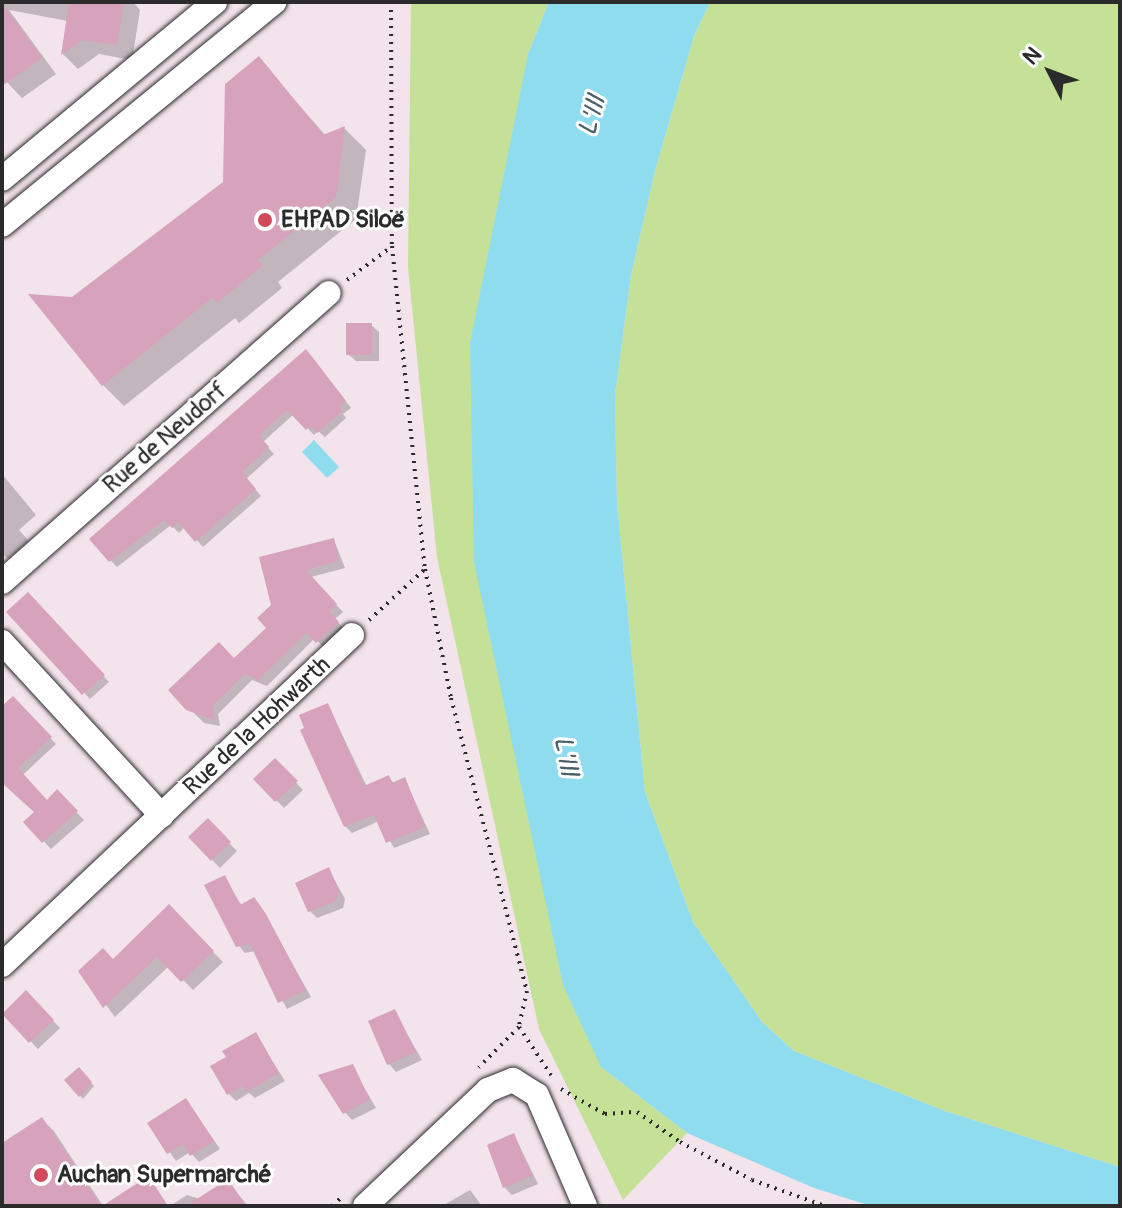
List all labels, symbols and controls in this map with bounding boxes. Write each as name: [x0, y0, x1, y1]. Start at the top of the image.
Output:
north arrow: [1010, 32, 1090, 112]
text: N: [1017, 41, 1048, 71]
water label: L'Ill: [573, 93, 613, 139]
place label: EHPAD Siloë: [281, 206, 405, 234]
marker: EHPAD Siloë: [256, 211, 274, 229]
street label: Rue de Neudorf: [97, 376, 233, 500]
street label: Rue de la Hohwarth: [178, 651, 336, 801]
water label: L'Ill: [546, 734, 584, 778]
place label: Auchan Supermarché: [57, 1161, 271, 1189]
marker: Auchan Supermarché: [32, 1166, 50, 1184]

